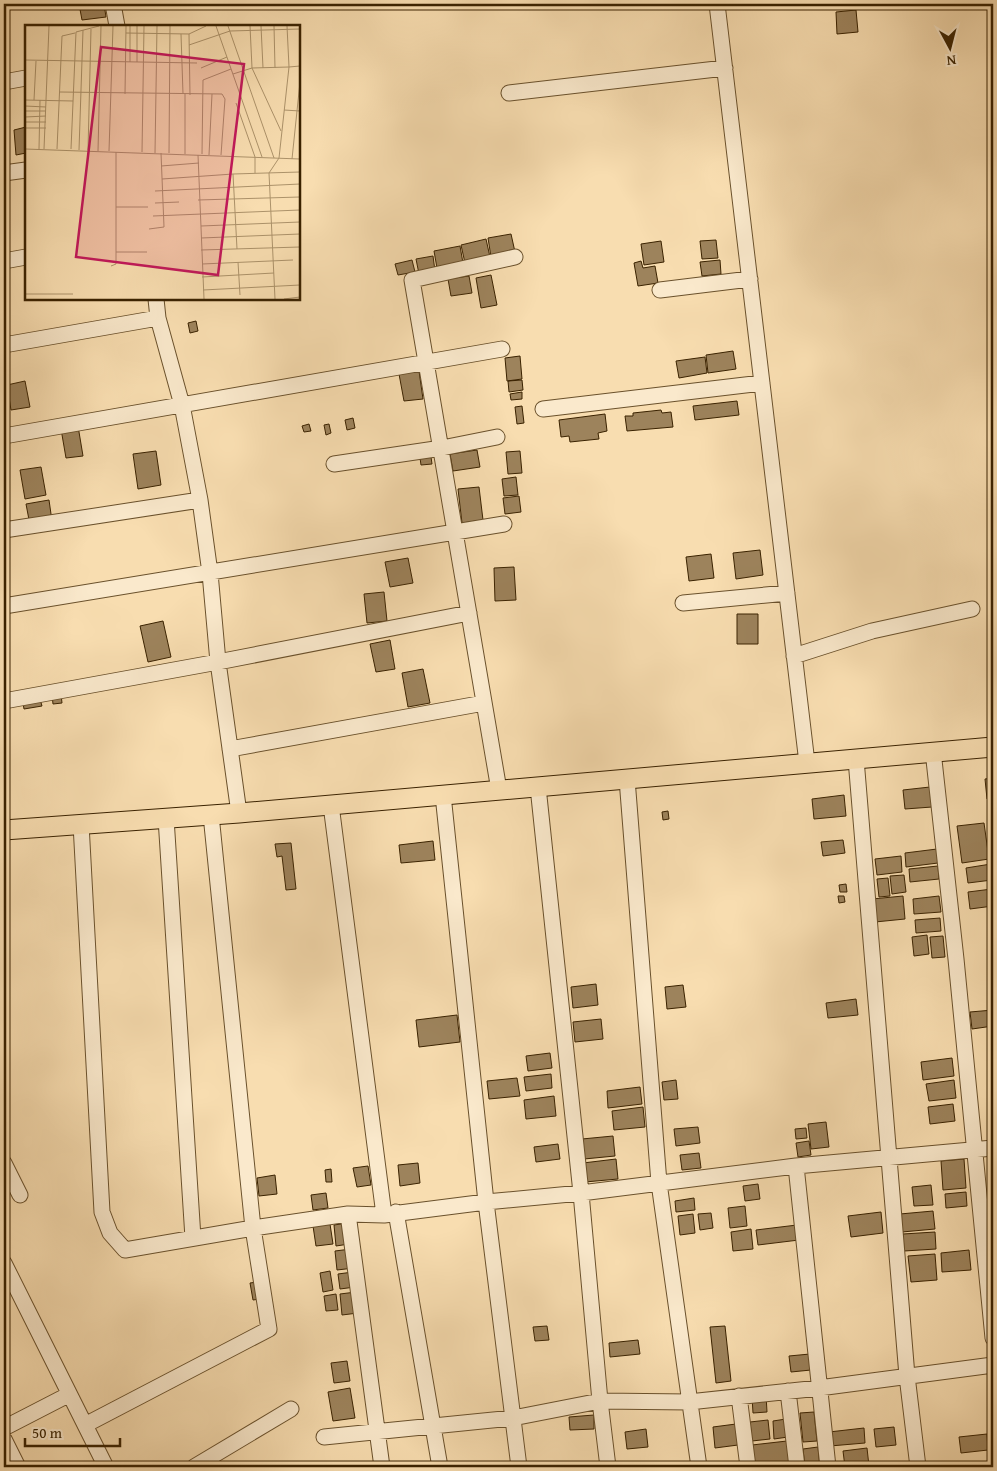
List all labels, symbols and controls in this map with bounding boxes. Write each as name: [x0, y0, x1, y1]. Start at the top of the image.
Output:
north arrow: [924, 22, 974, 72]
inset map: [25, 25, 300, 300]
text: N: [945, 50, 957, 71]
scale bar: [25, 1416, 120, 1448]
text: 50 m: [32, 1422, 63, 1443]

